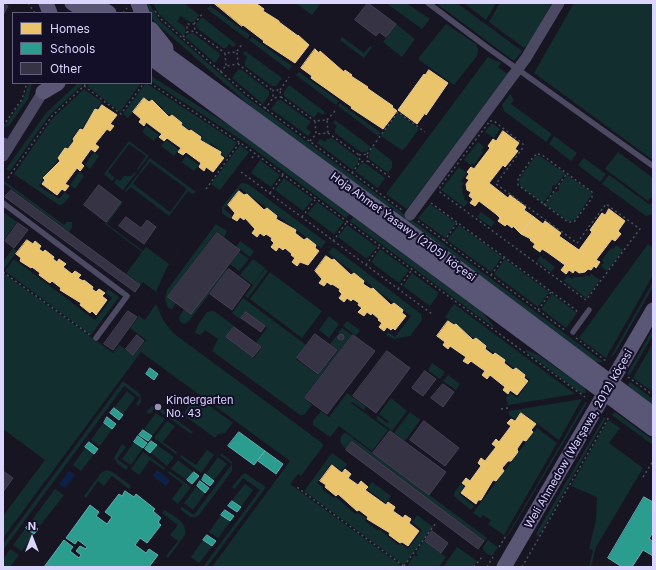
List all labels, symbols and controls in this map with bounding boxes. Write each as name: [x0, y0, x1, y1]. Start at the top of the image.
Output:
legend: [12, 12, 152, 84]
text: Homes: [50, 21, 90, 36]
text: Schools: [50, 41, 95, 56]
text: Other: [50, 61, 82, 76]
street label: Hoja Ahmet Ýasawy (2105) köçesi: [328, 170, 478, 284]
street label: Weli Ahmedow (Warşawa, 2012) köçesi: [522, 347, 636, 531]
place label: Kindergarten No. 43: [166, 394, 233, 420]
marker: Kindergarten No. 43: [153, 402, 163, 412]
north arrow: [12, 518, 52, 558]
text: N: [28, 519, 36, 533]

